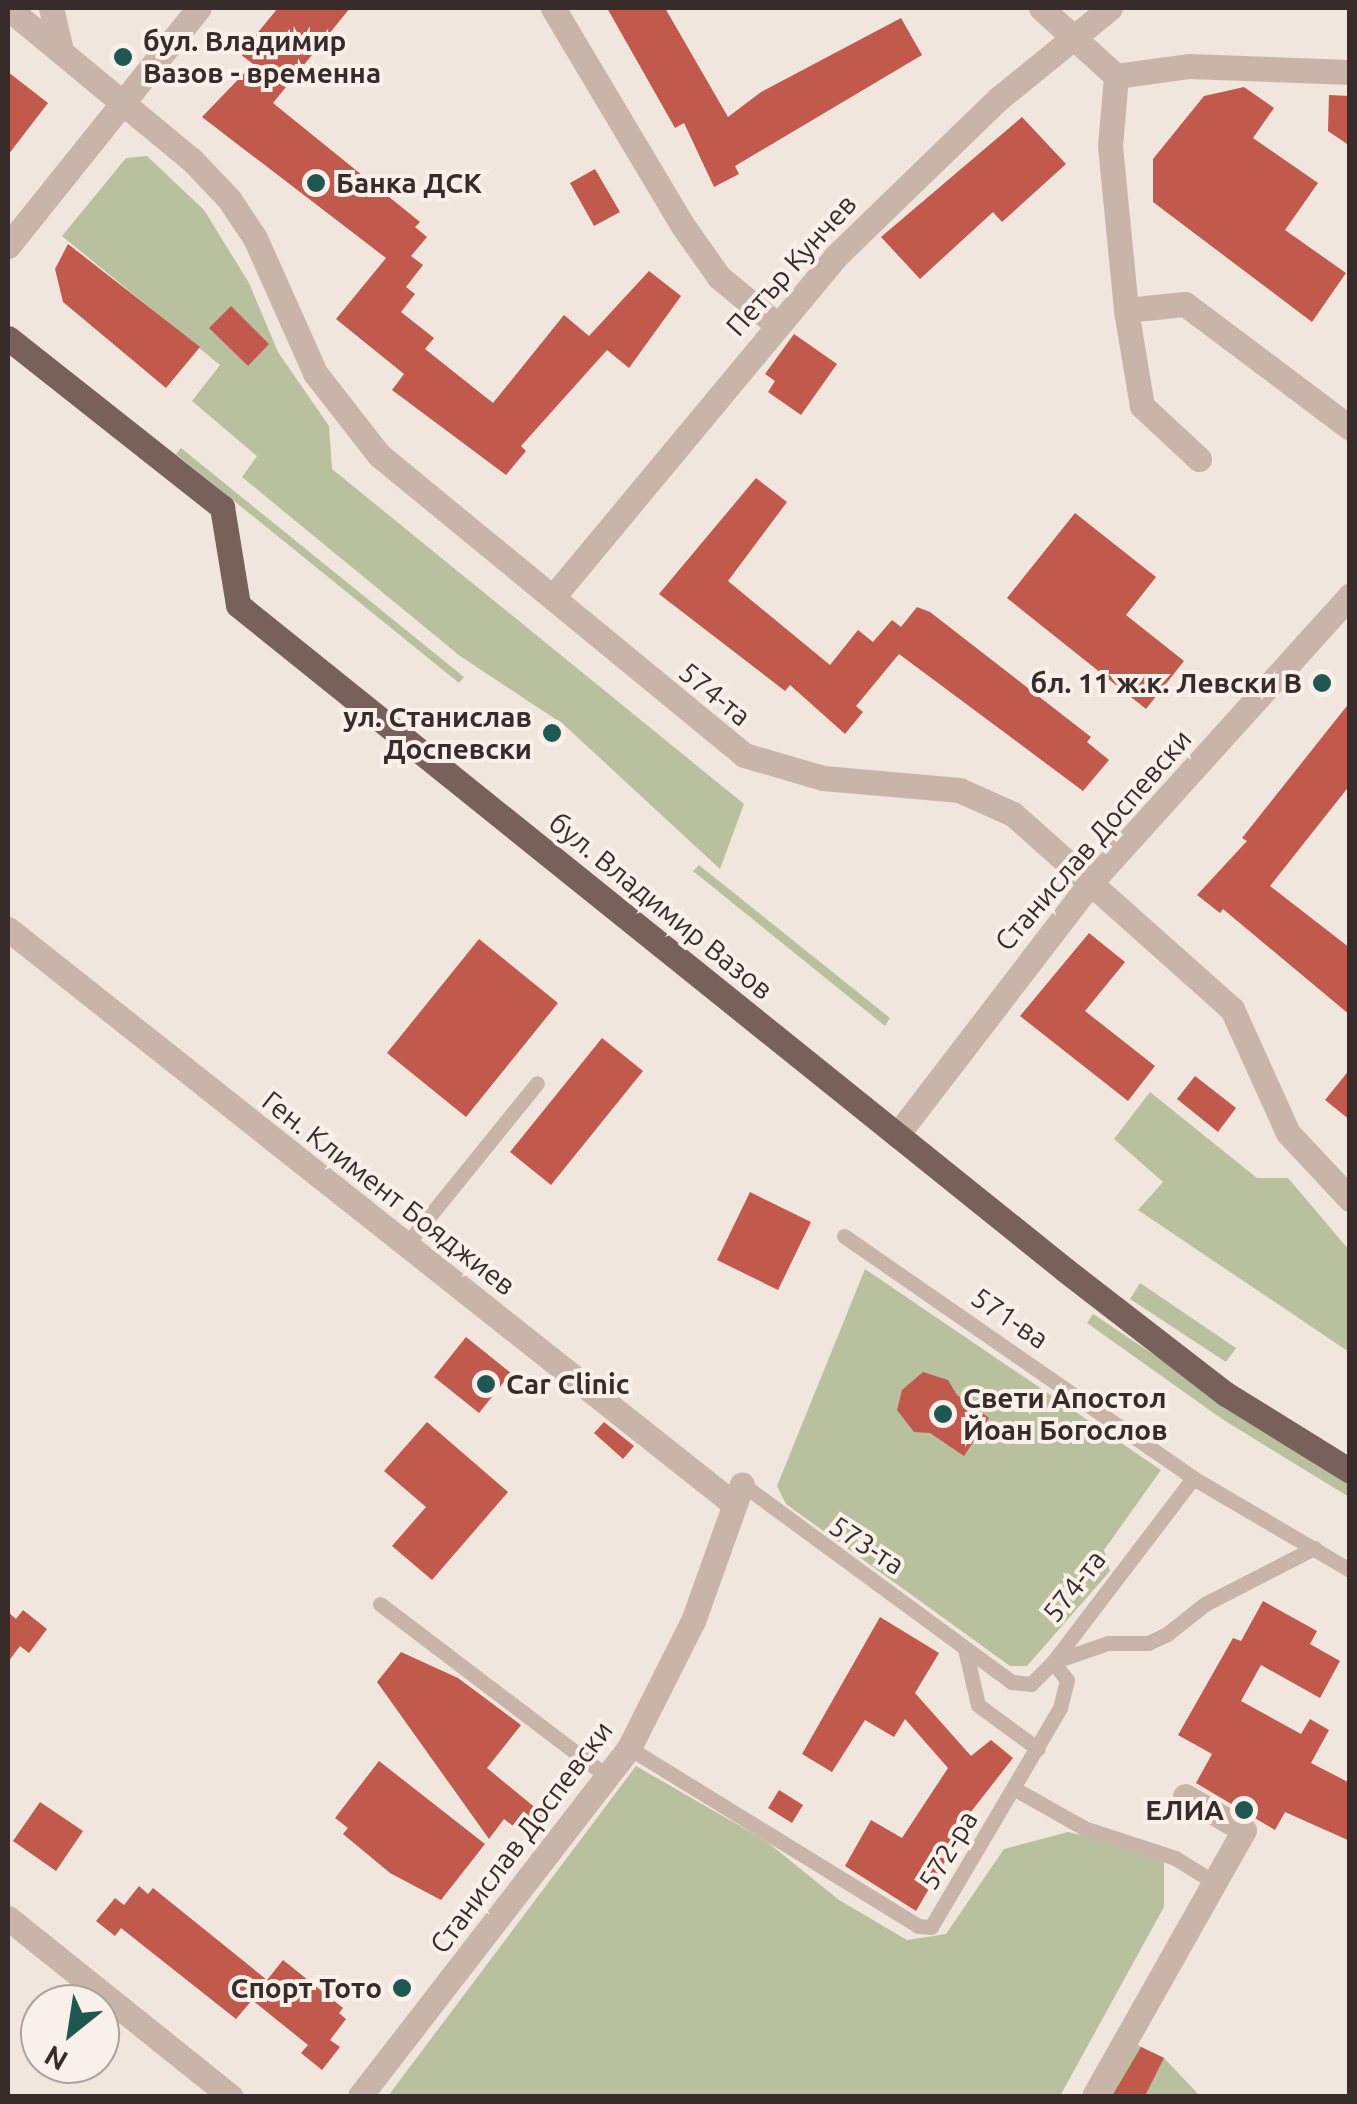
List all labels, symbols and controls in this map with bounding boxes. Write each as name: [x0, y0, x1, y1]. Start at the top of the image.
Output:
place label: бул. Владимир Вазов - временна: [143, 24, 381, 90]
marker: бул. Владимир Вазов - временна: [112, 46, 134, 68]
place label: Банка ДСК: [336, 166, 482, 200]
marker: Банка ДСК: [305, 172, 327, 194]
street label: Петър Кунчев: [719, 187, 863, 343]
street label: 574-та: [672, 655, 758, 733]
place label: бл. 11 ж.к. Левски В: [1030, 666, 1302, 700]
marker: бл. 11 ж.к. Левски В: [1311, 672, 1333, 694]
place label: ул. Станислав Доспевски: [343, 700, 532, 766]
marker: ул. Станислав Доспевски: [541, 722, 563, 744]
street label: Станислав Доспевски: [988, 722, 1198, 958]
street label: бул. Владимир Вазов: [542, 806, 780, 1006]
street label: Ген. Климент Бояджиев: [256, 1084, 522, 1302]
street label: 571-ва: [965, 1280, 1055, 1356]
place label: Car Clinic: [506, 1367, 630, 1401]
marker: Car Clinic: [475, 1373, 497, 1395]
place label: Свети Апостол Йоан Богослов: [963, 1381, 1168, 1447]
marker: Свети Апостол Йоан Богослов: [932, 1403, 954, 1425]
street label: 573-та: [823, 1509, 911, 1581]
street label: 574-та: [1035, 1543, 1113, 1629]
street label: Станислав Доспевски: [423, 1714, 619, 1960]
place label: ЕЛИА: [1145, 1793, 1224, 1827]
marker: ЕЛИА: [1233, 1799, 1255, 1821]
street label: 572-ра: [911, 1804, 985, 1896]
place label: Спорт Тото: [230, 1971, 382, 2005]
marker: Спорт Тото: [391, 1977, 413, 1999]
north arrow: [20, 1984, 120, 2084]
text: N: [39, 2040, 73, 2077]

